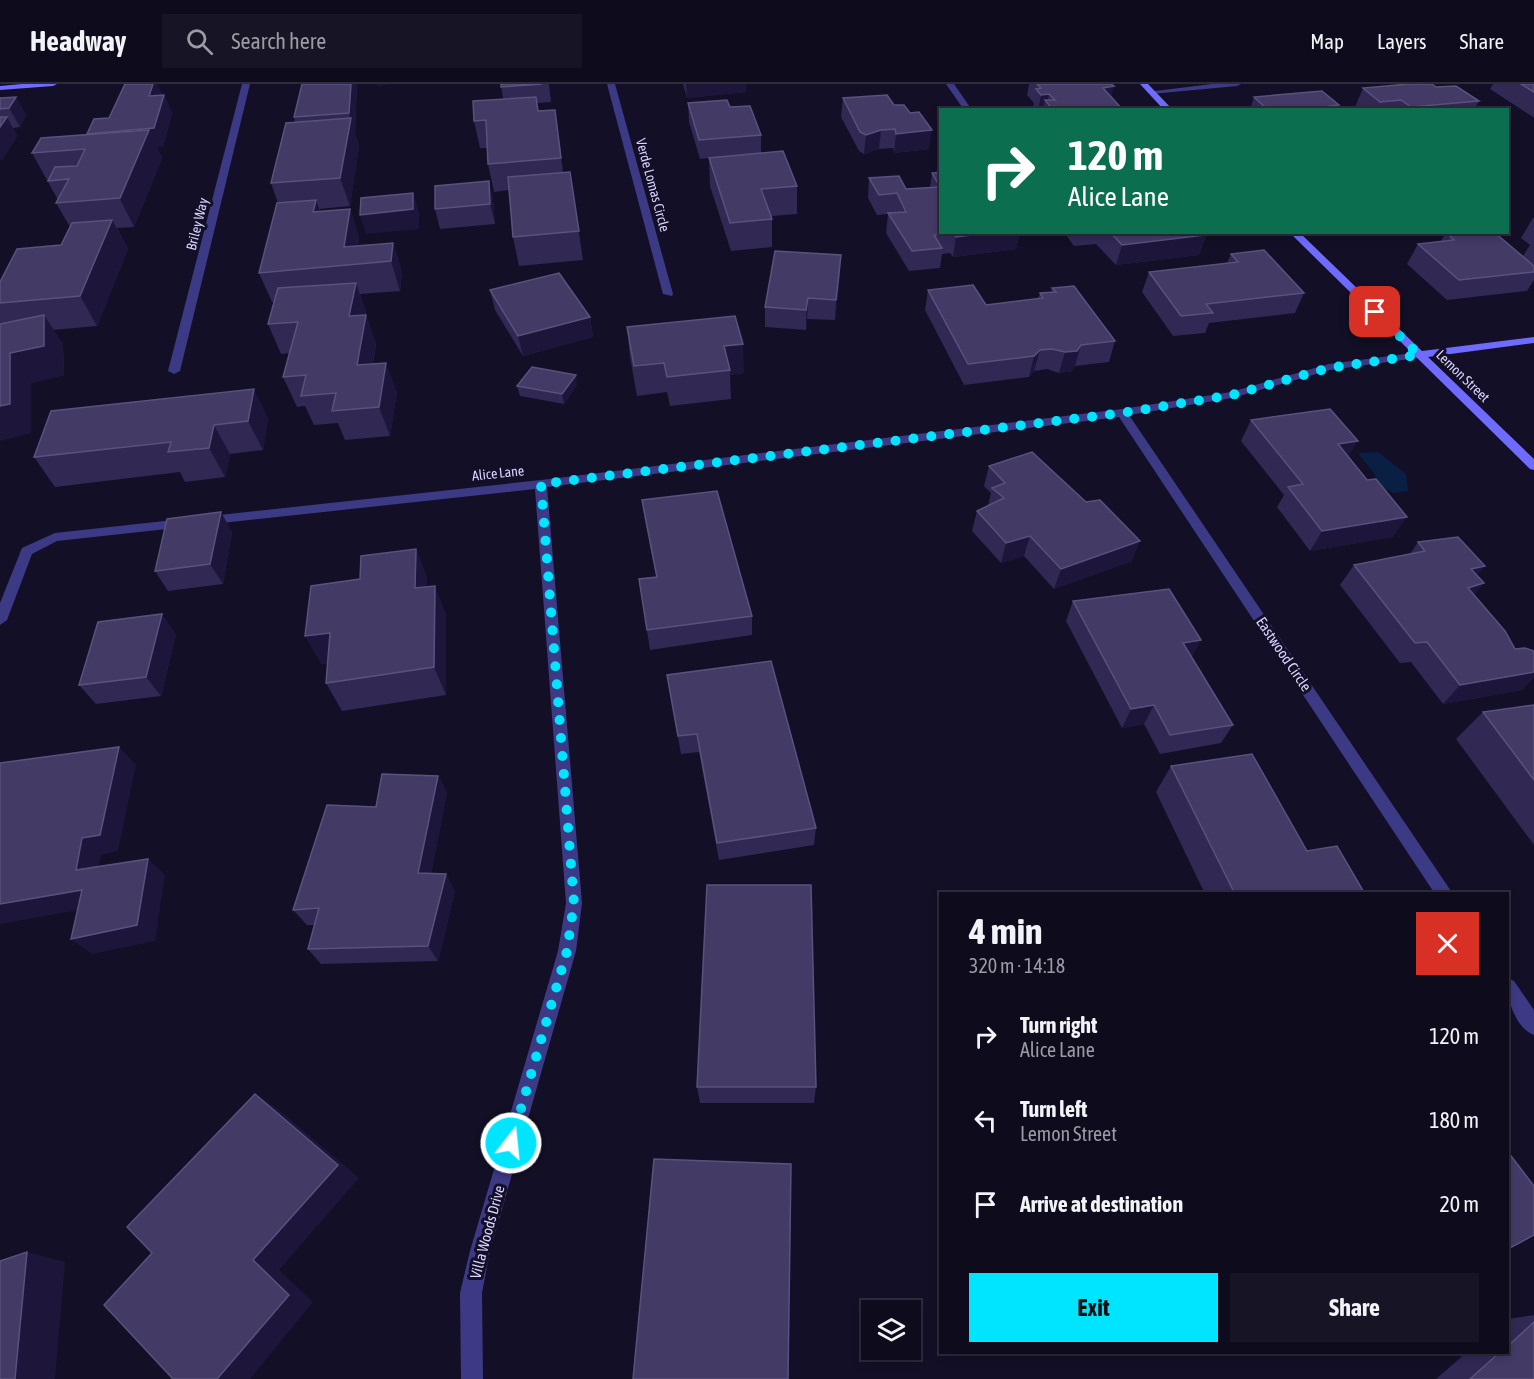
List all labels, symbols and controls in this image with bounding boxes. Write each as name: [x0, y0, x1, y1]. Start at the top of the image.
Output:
search box: [162, 14, 582, 68]
text: Headway: [30, 25, 126, 57]
icon: search: [183, 25, 216, 58]
text: Search here: [231, 28, 326, 54]
text: Map: [1310, 29, 1344, 53]
text: Layers: [1377, 29, 1427, 53]
text: Share: [1460, 29, 1504, 53]
text: 120 m: [1068, 131, 1163, 179]
icon: right: [969, 132, 1047, 210]
street label: Verde Lomas Circle: [633, 137, 673, 233]
text: Alice Lane: [1068, 181, 1169, 212]
street label: Briley Way: [183, 196, 211, 252]
pin: [1349, 286, 1400, 337]
icon: arrive: [1358, 295, 1391, 328]
street label: Lemon Street: [1433, 347, 1493, 405]
street label: Alice Lane: [471, 462, 525, 484]
street label: Eastwood Circle: [1253, 614, 1315, 694]
text: 4 min: [969, 910, 1043, 952]
button: close: [1416, 912, 1479, 975]
text: 320 m · 14:18: [969, 954, 1065, 977]
text: Turn right: [1020, 1012, 1097, 1038]
icon: right: [969, 1020, 1002, 1053]
text: 120 m: [1429, 1023, 1479, 1049]
text: Alice Lane: [1020, 1038, 1095, 1061]
text: Turn left: [1020, 1096, 1087, 1122]
icon: left: [969, 1104, 1002, 1137]
text: 180 m: [1429, 1107, 1479, 1133]
position arrow: [479, 1111, 543, 1175]
text: Lemon Street: [1020, 1122, 1117, 1145]
street label: Villa Woods Drive: [466, 1183, 508, 1281]
icon: arrive: [969, 1188, 1002, 1221]
text: Arrive at destination: [1020, 1191, 1183, 1217]
text: 20 m: [1439, 1191, 1479, 1217]
button: Exit: [969, 1273, 1218, 1342]
button: Share: [1230, 1273, 1479, 1342]
map controls: [861, 1300, 921, 1360]
button: layers: [861, 1300, 921, 1360]

